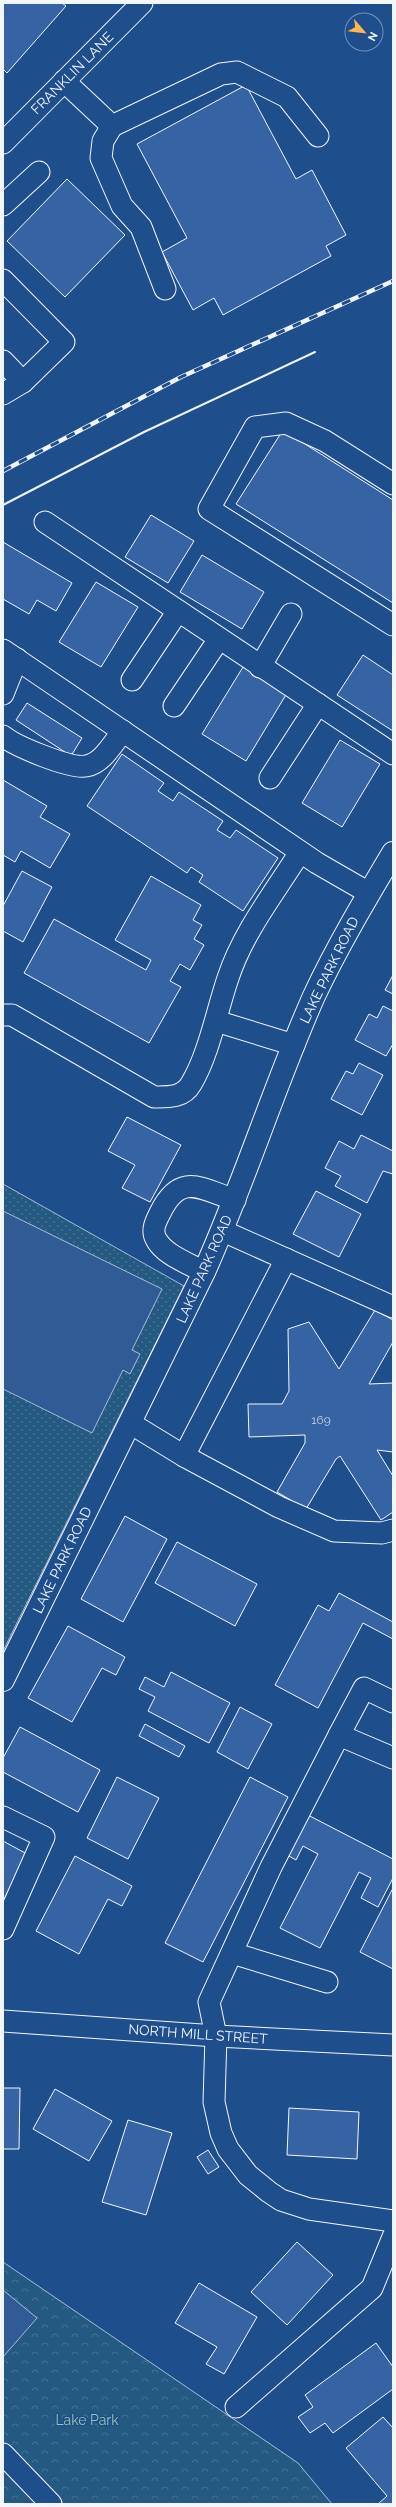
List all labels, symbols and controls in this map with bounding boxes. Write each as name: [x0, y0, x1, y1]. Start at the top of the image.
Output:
north arrow: [344, 12, 384, 52]
street label: FRANKLIN LANE: [28, 29, 116, 117]
text: N: [365, 30, 380, 43]
street label: LAKE PARK ROAD: [296, 914, 362, 1026]
street label: LAKE PARK ROAD: [173, 1213, 235, 1325]
house number: 169: [311, 1413, 331, 1427]
street label: LAKE PARK ROAD: [29, 1504, 95, 1616]
street label: NORTH MILL STREET: [128, 2021, 269, 2047]
park label: Lake Park: [55, 2412, 119, 2428]

